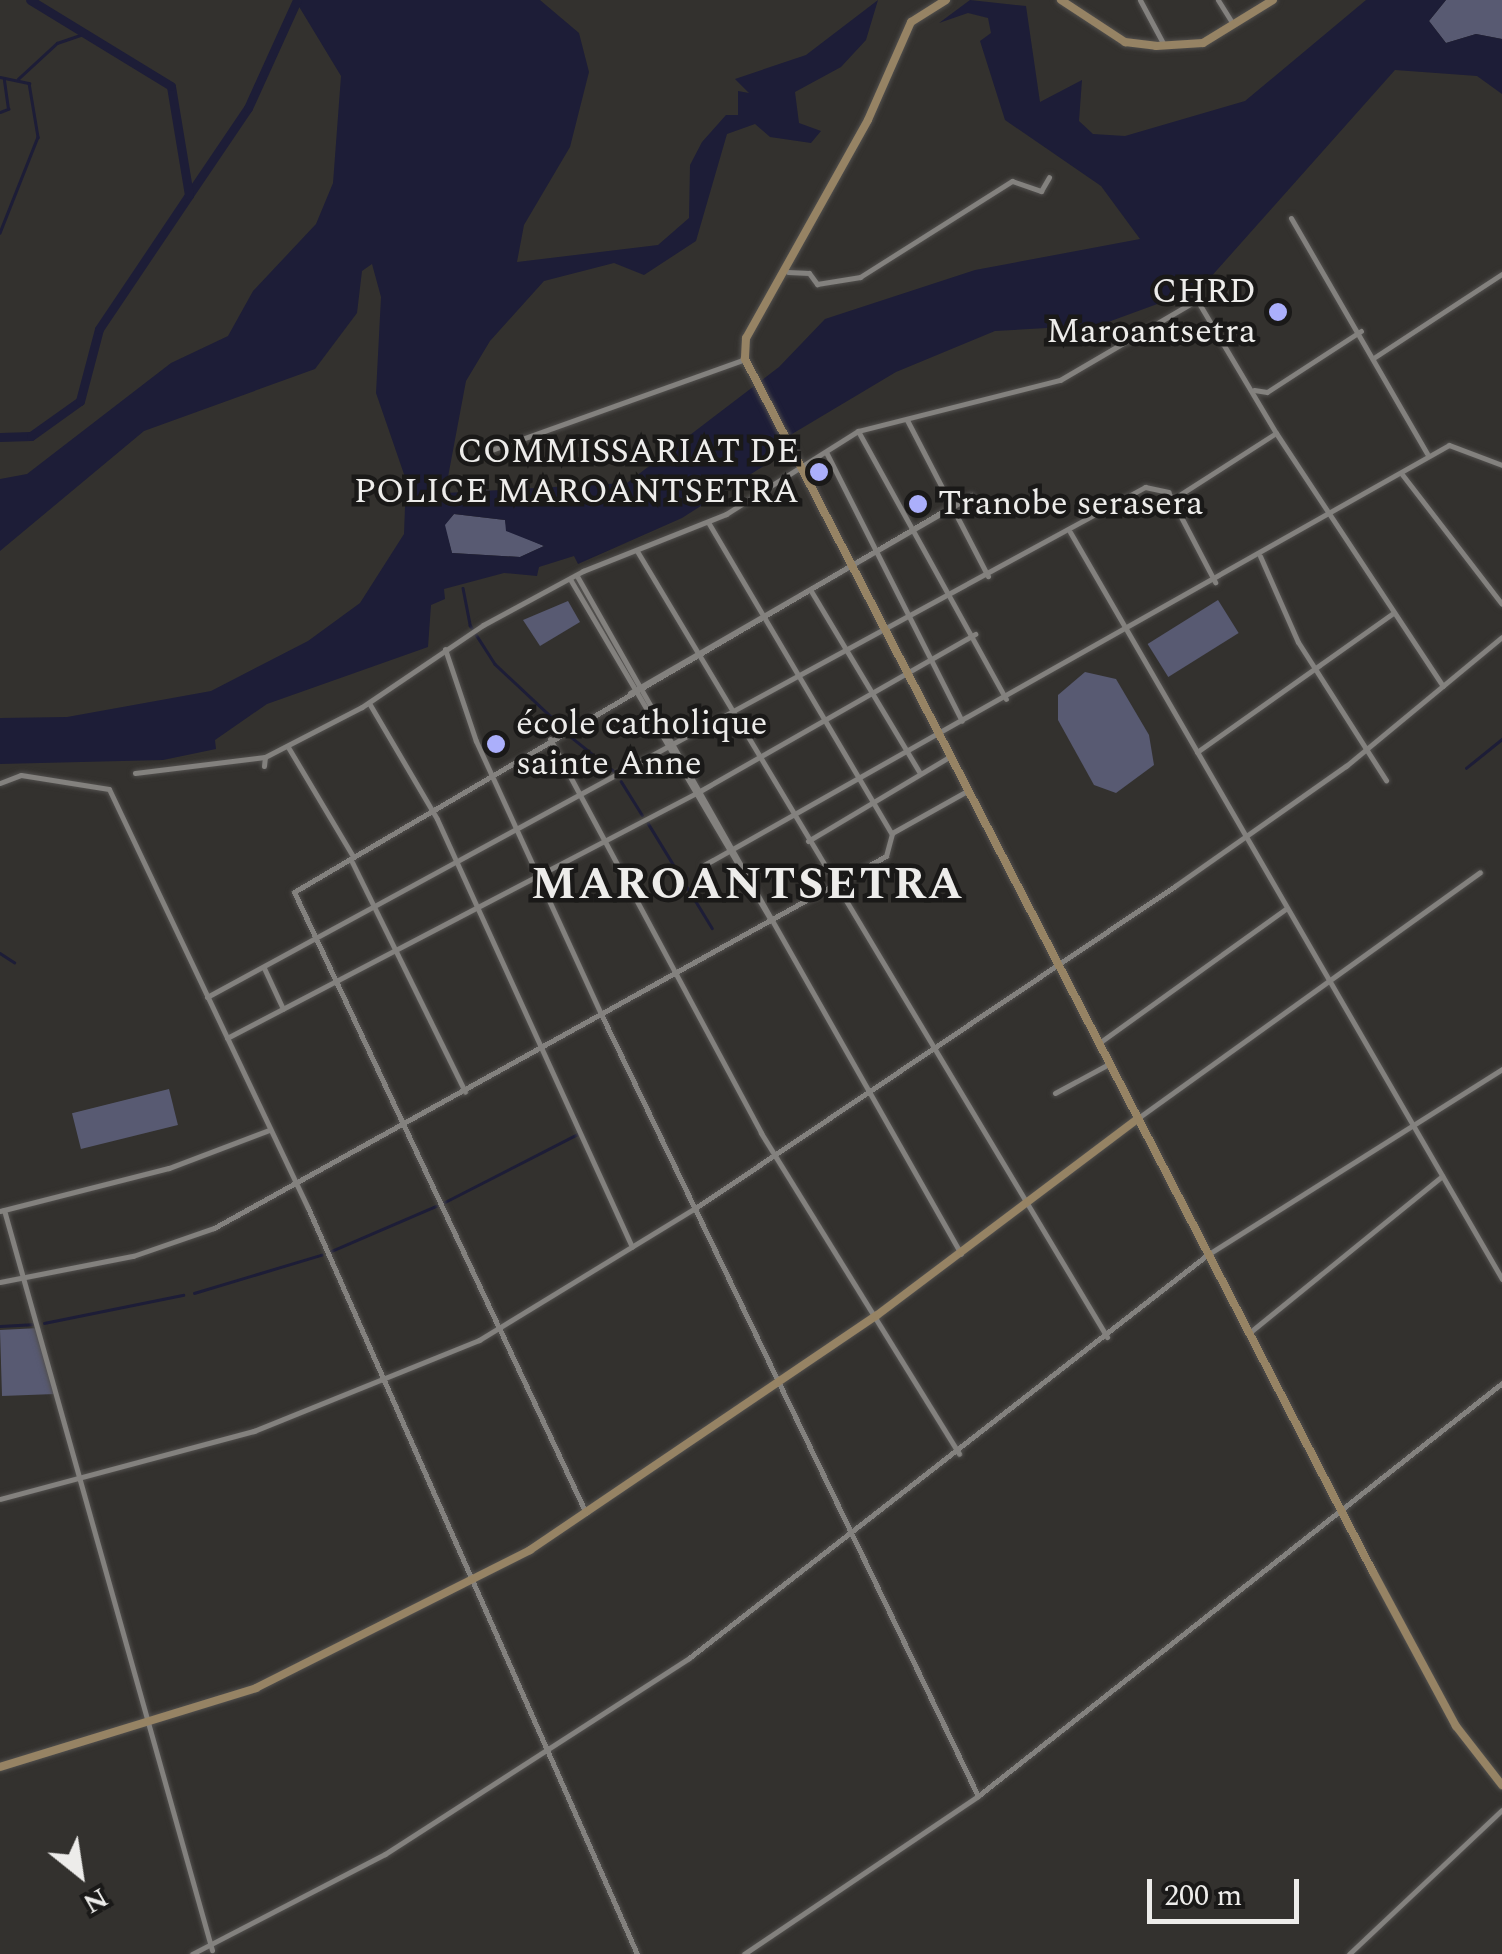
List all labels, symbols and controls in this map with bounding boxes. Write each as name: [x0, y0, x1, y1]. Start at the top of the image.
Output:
place label: CHRD Maroantsetra: [1046, 271, 1256, 353]
marker: CHRD Maroantsetra: [1265, 299, 1291, 325]
place label: COMMISSARIAT DE POLICE MAROANTSETRA: [354, 431, 799, 513]
marker: COMMISSARIAT DE POLICE MAROANTSETRA: [808, 461, 830, 483]
place label: Tranobe serasera: [938, 483, 1203, 525]
marker: Tranobe serasera: [907, 493, 929, 515]
place label: école catholique sainte Anne: [516, 703, 767, 785]
marker: école catholique sainte Anne: [485, 733, 507, 755]
district label: MAROANTSETRA: [531, 858, 965, 912]
north arrow: [30, 1824, 130, 1924]
scale bar: [1152, 1859, 1304, 1921]
text: 200 m: [1164, 1873, 1242, 1919]
text: N: [75, 1876, 116, 1925]

